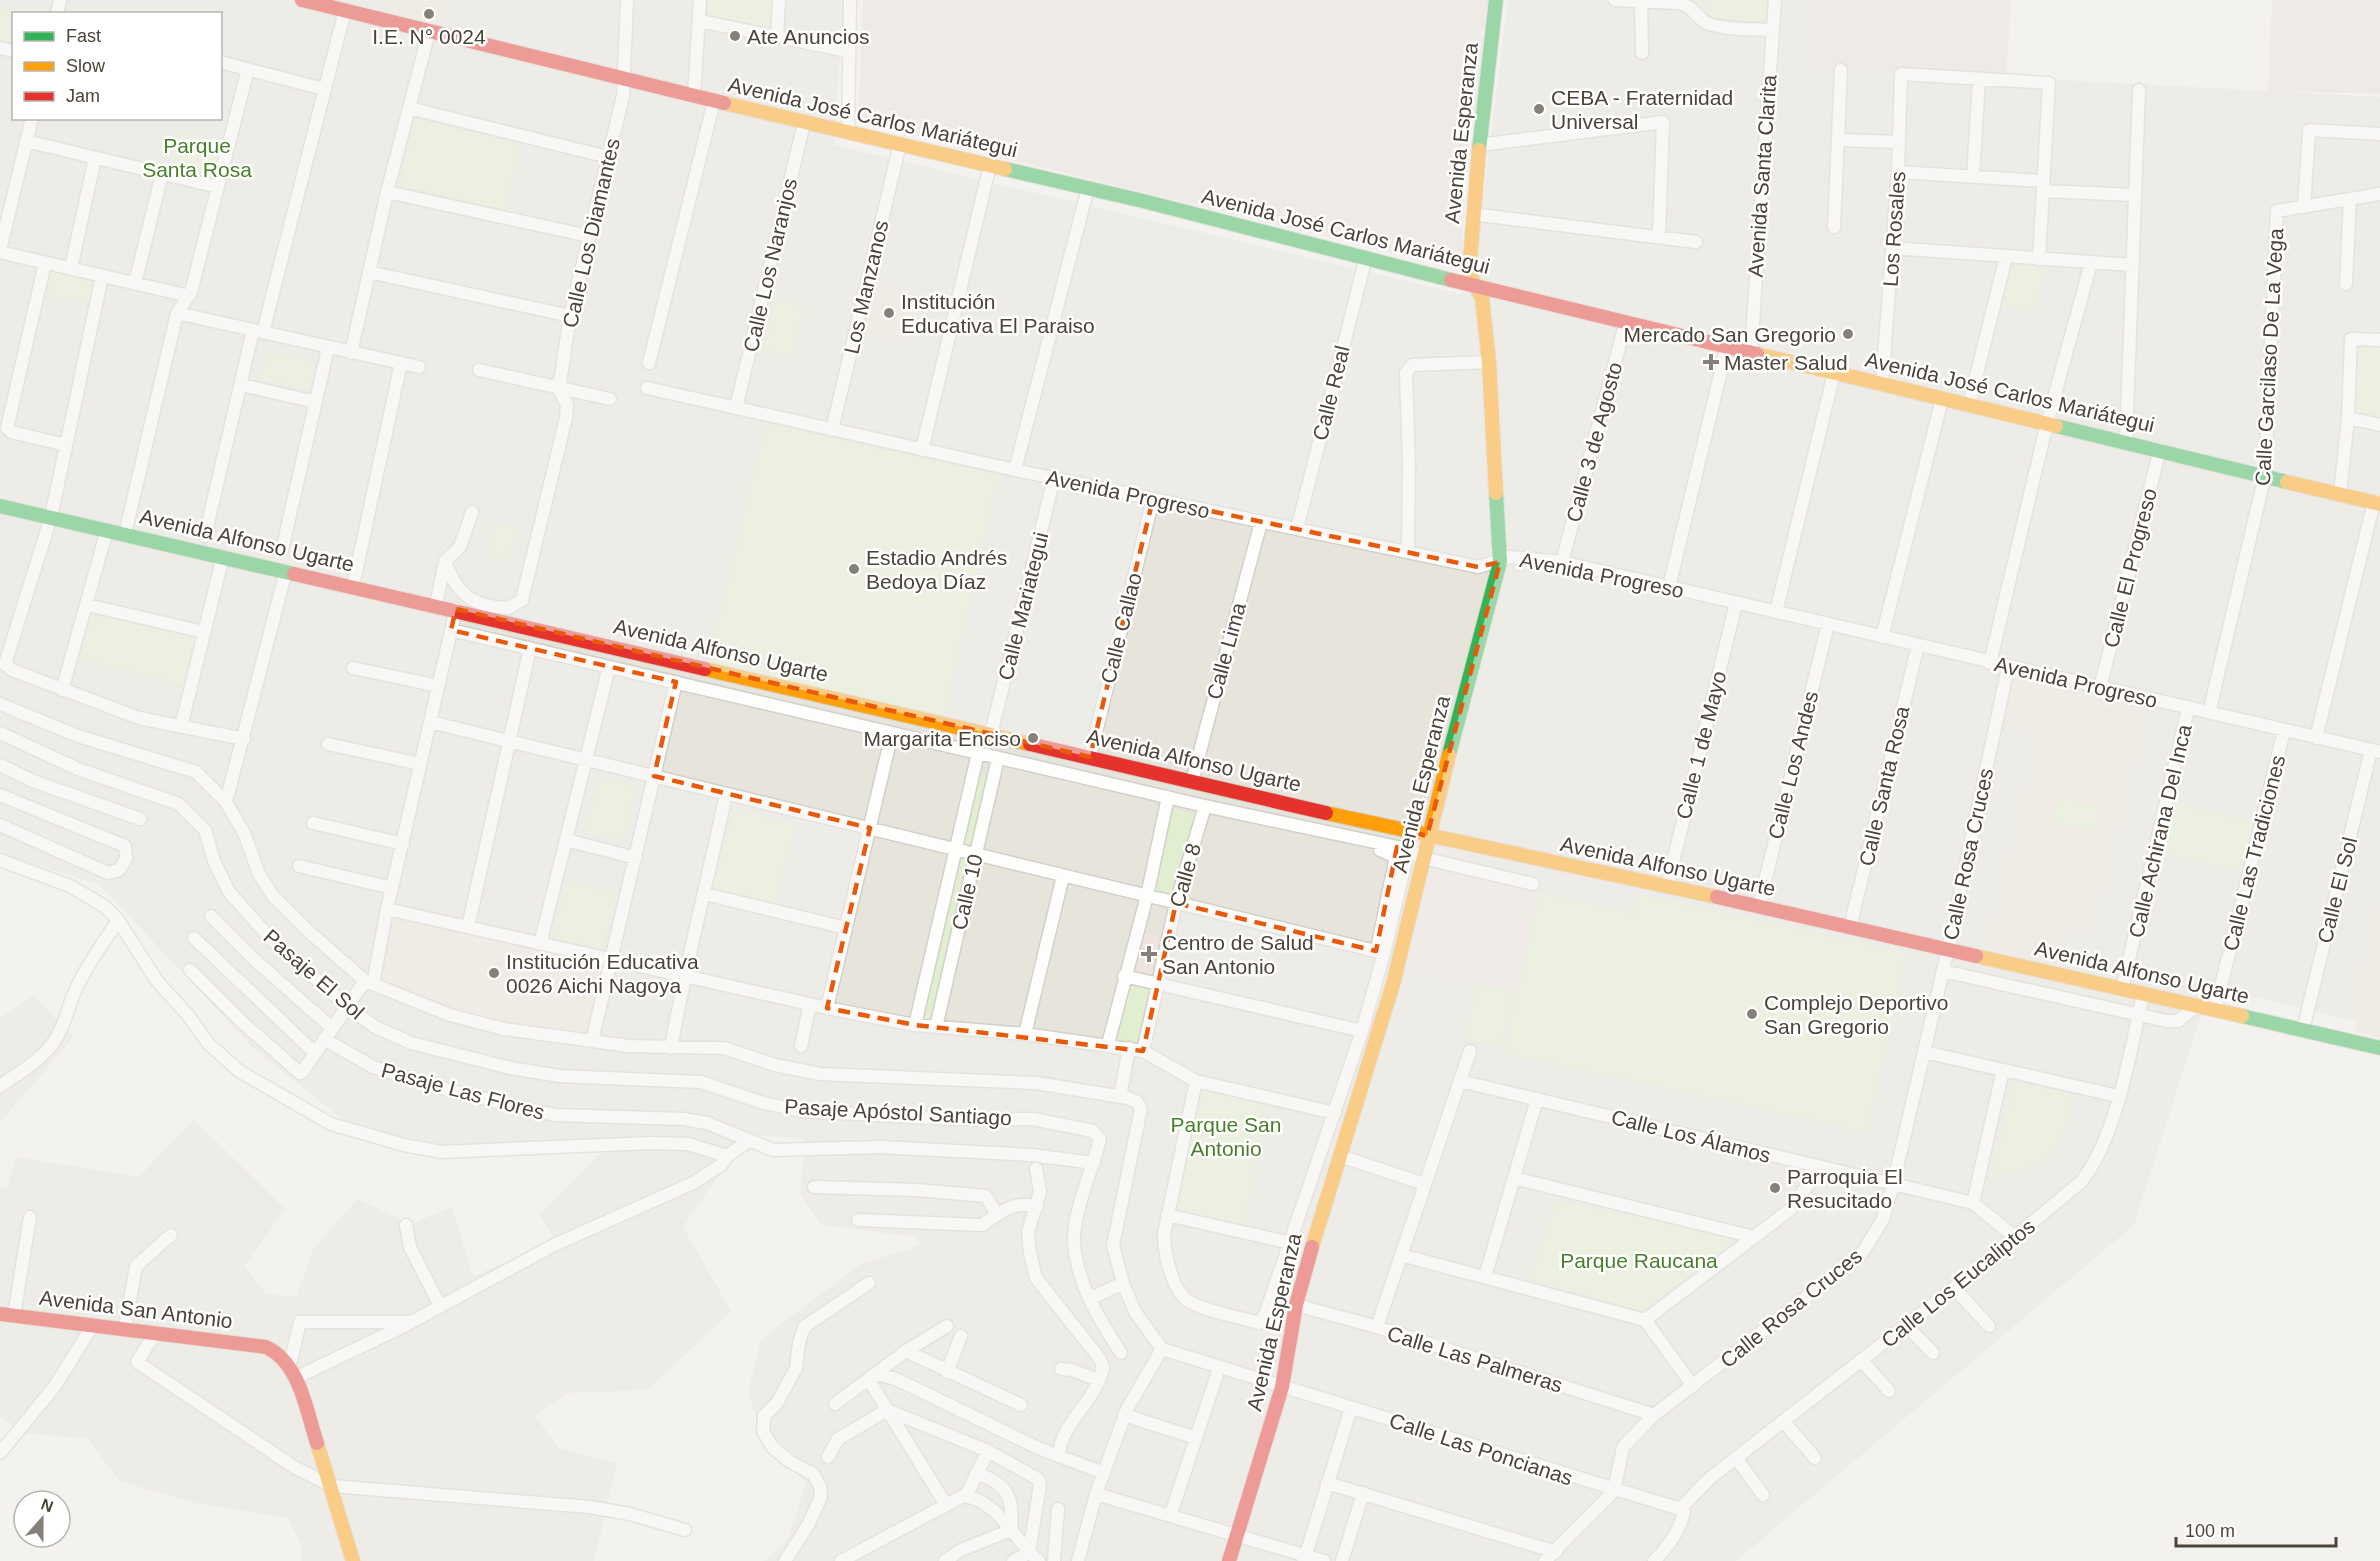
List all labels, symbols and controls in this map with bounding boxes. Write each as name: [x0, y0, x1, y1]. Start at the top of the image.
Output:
marker: I.E. N° 0024: [422, 7, 436, 21]
legend: [12, 12, 222, 120]
place label: I.E. N° 0024: [372, 25, 486, 48]
place label: Ate Anuncios: [747, 25, 870, 48]
text: Fast: [66, 26, 101, 46]
marker: Ate Anuncios: [728, 29, 742, 43]
street label: Avenida Esperanza: [1440, 41, 1482, 225]
text: Slow: [66, 56, 106, 76]
street label: Avenida José Carlos Mariátegui: [726, 72, 1020, 162]
street label: Avenida Santa Clarita: [1743, 74, 1781, 278]
text: Jam: [66, 86, 100, 106]
place label: CEBA - Fraternidad Universal: [1551, 86, 1733, 133]
marker: CEBA - Fraternidad Universal: [1532, 102, 1546, 116]
park label: Parque Santa Rosa: [142, 134, 252, 181]
street label: Calle Los Diamantes: [558, 136, 624, 330]
street label: Los Rosales: [1878, 171, 1910, 287]
street label: Calle Los Naranjos: [739, 176, 801, 354]
street label: Avenida José Carlos Mariátegui: [1200, 184, 1492, 278]
street label: Los Manzanos: [839, 218, 893, 356]
street label: Calle Garcilaso De La Vega: [2251, 227, 2287, 486]
place label: Institución Educativa El Paraiso: [901, 290, 1095, 337]
marker: Institución Educativa El Paraiso: [882, 306, 896, 320]
place label: Mercado San Gregorio: [1624, 323, 1836, 346]
marker: Mercado San Gregorio: [1841, 327, 1855, 341]
street label: Calle Real: [1308, 343, 1354, 443]
street label: Avenida José Carlos Mariátegui: [1863, 347, 2157, 437]
place label: Master Salud: [1724, 351, 1848, 374]
marker: Master Salud: [1702, 353, 1720, 371]
street label: Calle 3 de Agosto: [1562, 360, 1626, 524]
street label: Avenida Progreso: [1044, 465, 1212, 523]
street label: Calle El Progreso: [2099, 486, 2161, 650]
street label: Avenida Alfonso Ugarte: [138, 504, 356, 576]
street label: Calle Mariategui: [993, 530, 1053, 682]
place label: Estadio Andrés Bedoya Díaz: [866, 546, 1007, 593]
street label: Avenida Progreso: [1518, 548, 1686, 602]
marker: Estadio Andrés Bedoya Díaz: [847, 562, 861, 576]
street label: Calle Callao: [1096, 570, 1146, 686]
street label: Calle Lima: [1202, 600, 1250, 702]
street label: Avenida Alfonso Ugarte: [612, 614, 830, 686]
street label: Avenida Progreso: [1992, 652, 2160, 712]
street label: Calle 1 de Mayo: [1671, 669, 1731, 821]
street label: Calle Los Andes: [1763, 689, 1823, 841]
street label: Avenida Esperanza: [1388, 693, 1454, 875]
street label: Calle Santa Rosa: [1854, 703, 1914, 868]
street label: Calle Achirana Del Inca: [2124, 722, 2196, 940]
street label: Avenida Alfonso Ugarte: [1085, 724, 1303, 796]
place label: Margarita Enciso: [863, 727, 1021, 750]
marker: Margarita Enciso: [1026, 731, 1040, 745]
street label: Calle Las Tradiciones: [2219, 753, 2289, 953]
street label: Calle Rosa Cruces: [1939, 766, 1997, 942]
street label: Avenida Alfonso Ugarte: [1558, 832, 1778, 900]
street label: Calle El Sol: [2313, 835, 2361, 945]
street label: Calle 8: [1165, 840, 1205, 910]
street label: Calle 10: [947, 852, 987, 932]
street label: Pasaje El Sol: [259, 924, 369, 1024]
place label: Centro de Salud San Antonio: [1162, 931, 1314, 978]
street label: Avenida Alfonso Ugarte: [2033, 936, 2251, 1008]
marker: Centro de Salud San Antonio: [1140, 945, 1158, 963]
place label: Institución Educativa 0026 Aichi Nagoya: [506, 950, 699, 997]
marker: Institución Educativa 0026 Aichi Nagoya: [487, 966, 501, 980]
place label: Complejo Deportivo San Gregorio: [1764, 991, 1948, 1038]
marker: Complejo Deportivo San Gregorio: [1745, 1007, 1759, 1021]
street label: Pasaje Las Flores: [379, 1058, 547, 1124]
street label: Pasaje Apóstol Santiago: [784, 1095, 1012, 1129]
street label: Calle Los Álamos: [1609, 1105, 1773, 1167]
park label: Parque San Antonio: [1171, 1113, 1281, 1160]
place label: Parroquia El Resucitado: [1787, 1165, 1903, 1212]
marker: Parroquia El Resucitado: [1768, 1181, 1782, 1195]
street label: Calle Los Eucaliptos: [1877, 1214, 2039, 1352]
street label: Avenida Esperanza: [1242, 1231, 1306, 1413]
street label: Calle Rosa Cruces: [1716, 1244, 1866, 1372]
park label: Parque Raucana: [1560, 1249, 1718, 1272]
street label: Avenida San Antonio: [38, 1286, 234, 1332]
street label: Calle Las Palmeras: [1385, 1321, 1565, 1397]
street label: Calle Las Poncianas: [1386, 1408, 1576, 1490]
north arrow: [12, 1489, 72, 1549]
text: N: [39, 1495, 56, 1515]
scale bar: [2176, 1510, 2336, 1548]
text: 100 m: [2185, 1521, 2235, 1541]

